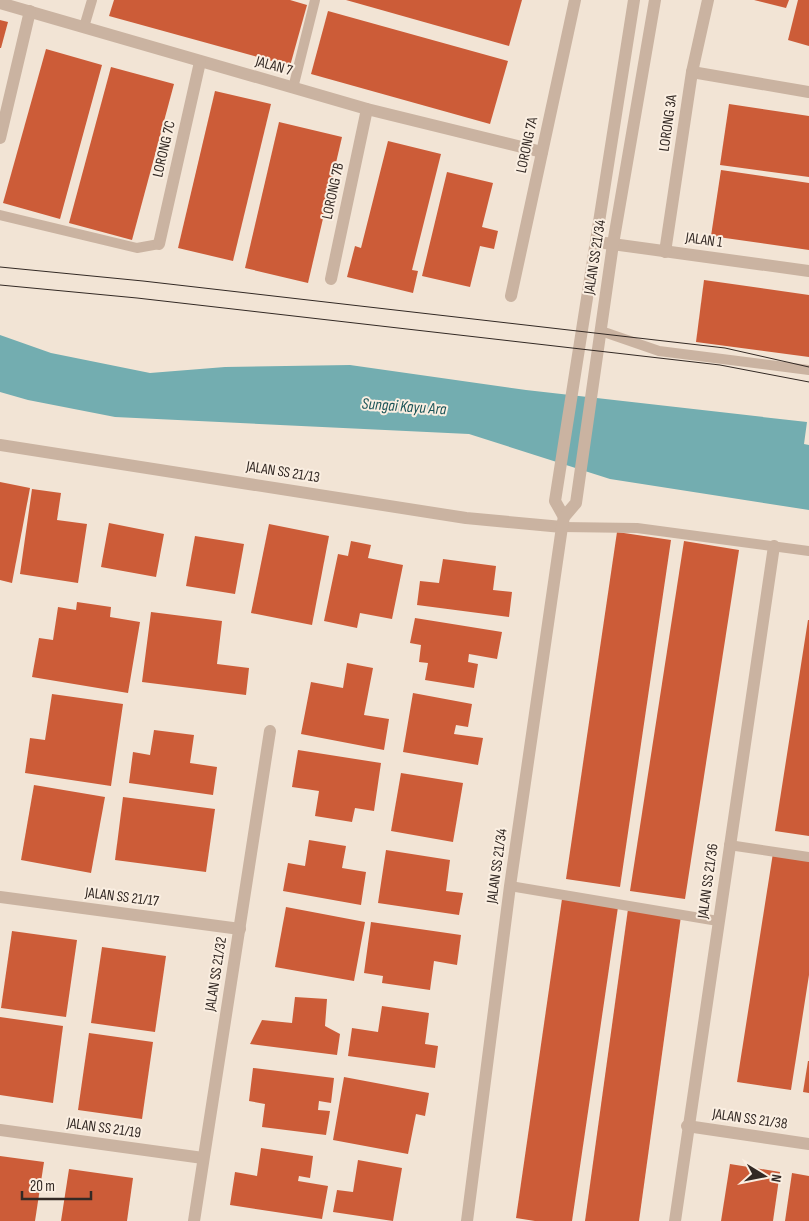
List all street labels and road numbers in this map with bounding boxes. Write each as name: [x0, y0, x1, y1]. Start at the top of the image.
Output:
street label: JALAN 7: [252, 51, 295, 80]
street label: LORONG 3A: [655, 93, 681, 153]
street label: LORONG 7A: [512, 115, 542, 175]
street label: LORONG 7C: [148, 119, 180, 179]
street label: LORONG 7B: [318, 161, 348, 221]
street label: JALAN SS 21/34: [580, 218, 610, 297]
street label: JALAN 1: [683, 228, 724, 252]
street label: JALAN SS 21/13: [244, 457, 321, 487]
street label: JALAN SS 21/34: [482, 827, 512, 906]
street label: JALAN SS 21/36: [693, 842, 723, 921]
street label: JALAN SS 21/17: [83, 883, 160, 911]
street label: JALAN SS 21/32: [201, 935, 231, 1014]
street label: JALAN SS 21/38: [710, 1104, 789, 1134]
street label: JALAN SS 21/19: [65, 1113, 142, 1143]

